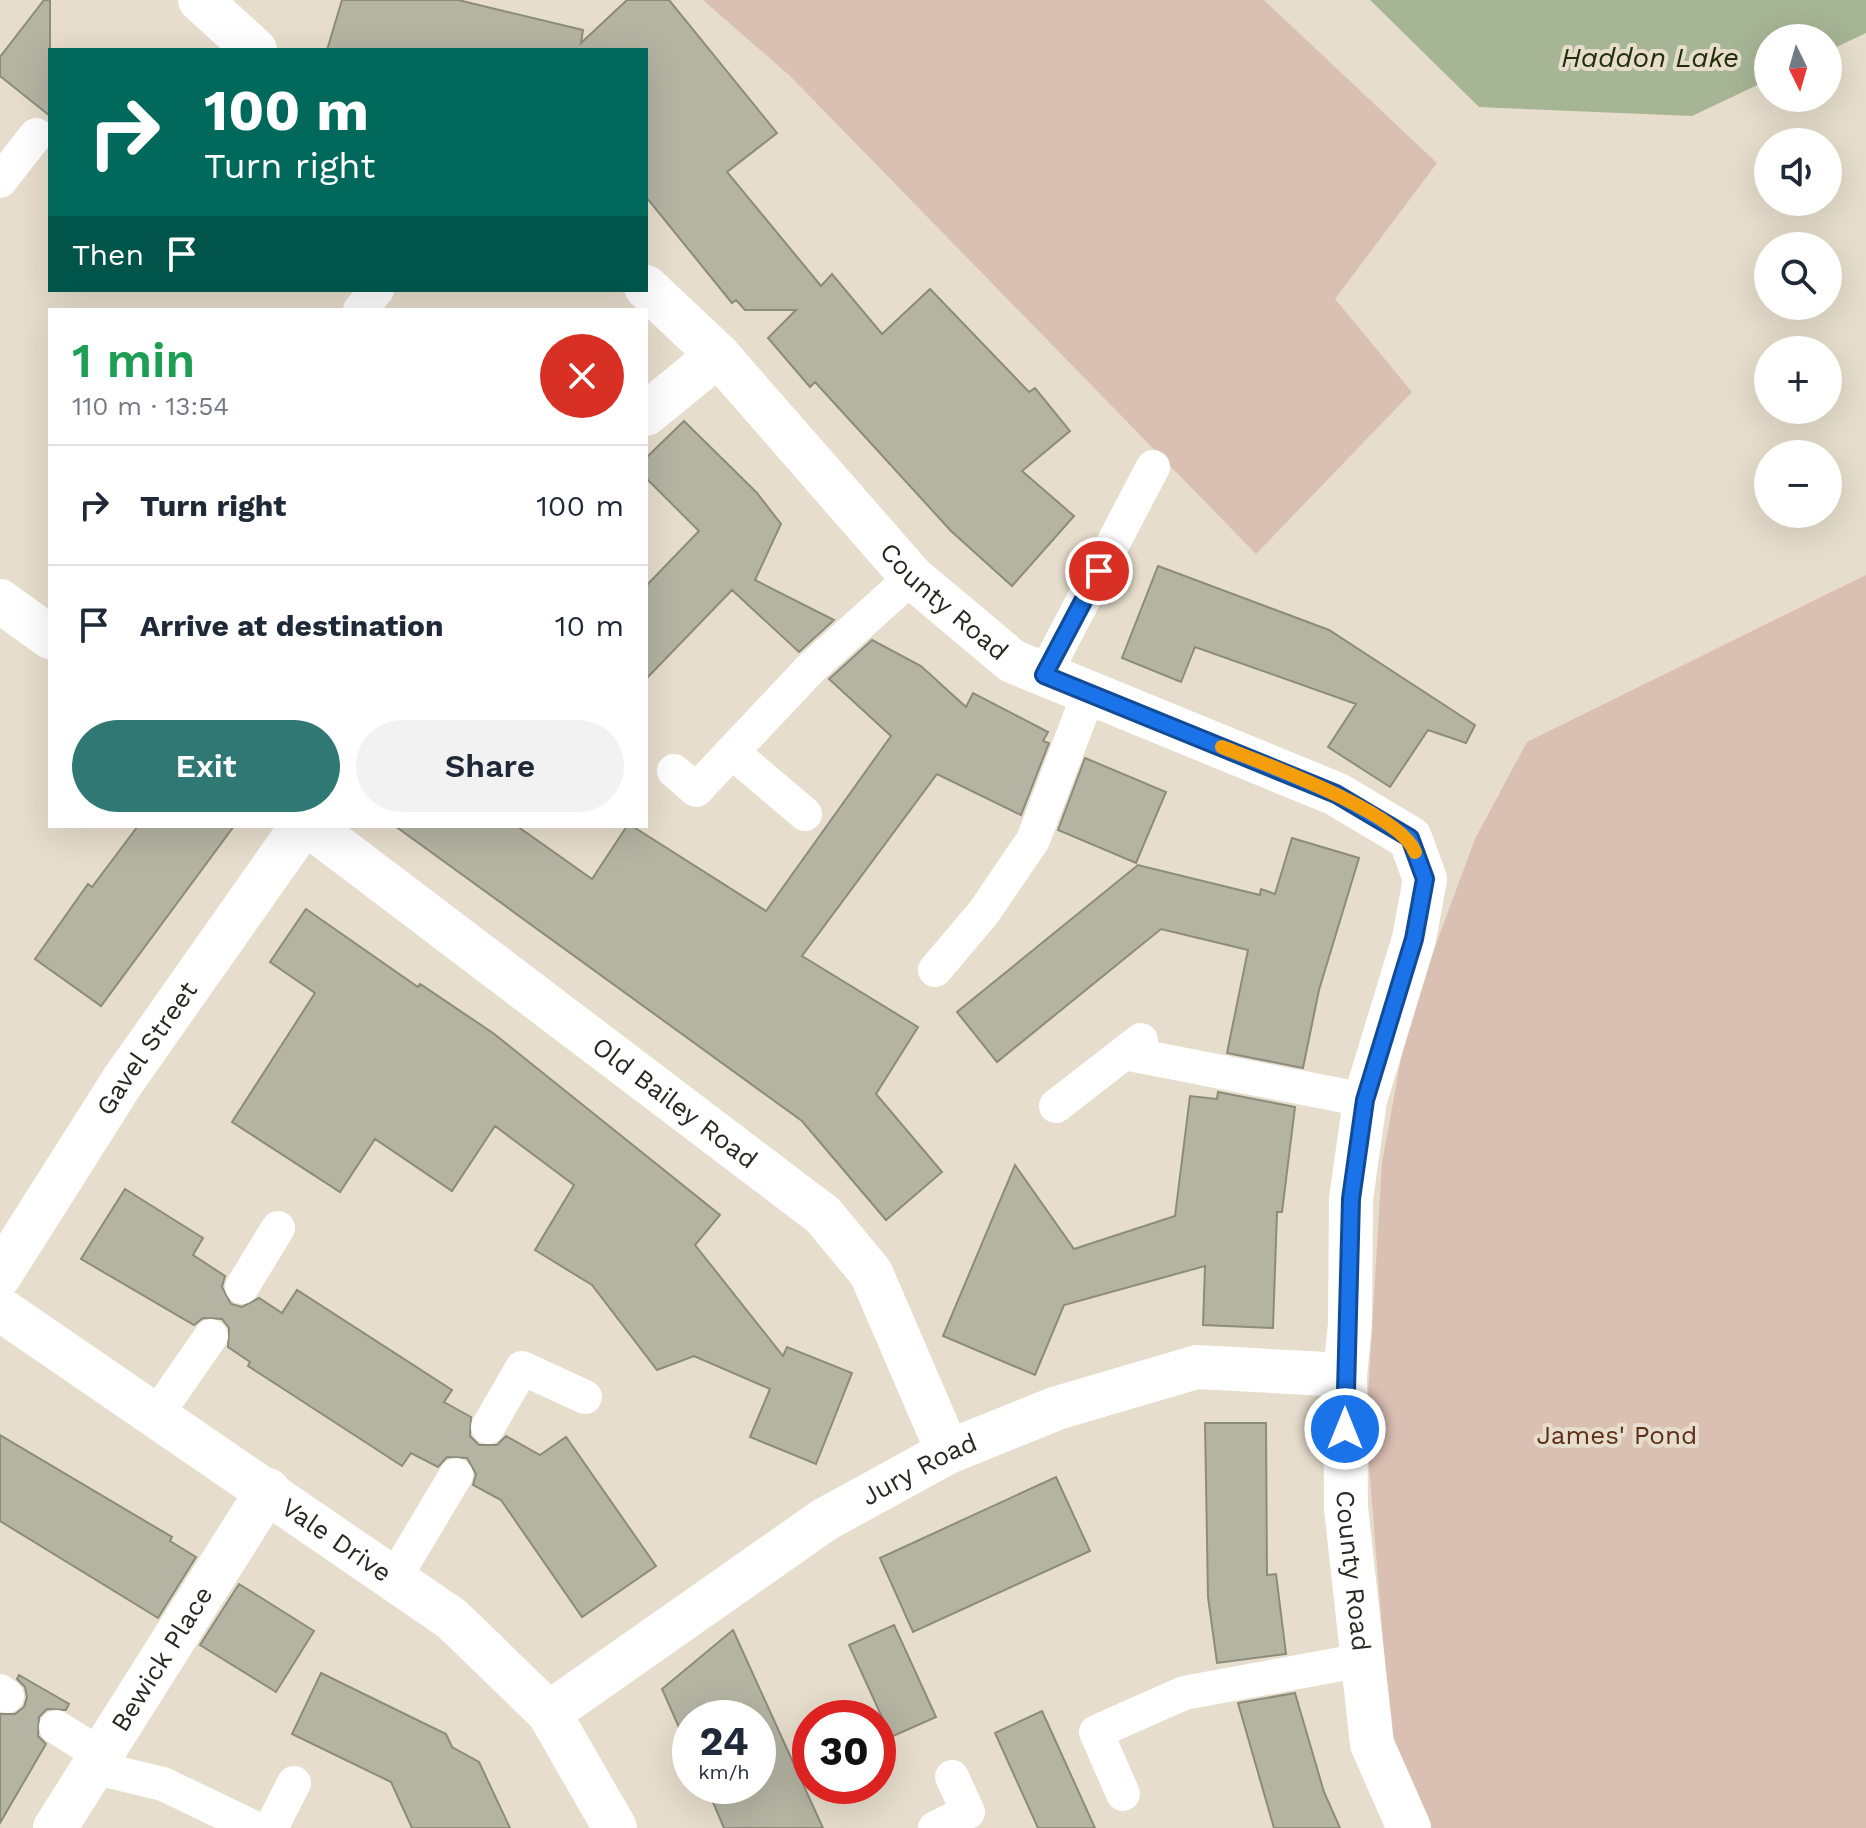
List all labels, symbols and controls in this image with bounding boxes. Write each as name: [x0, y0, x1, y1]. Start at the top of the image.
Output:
north arrow: [1754, 24, 1842, 112]
map controls: [1754, 24, 1842, 528]
water label: Haddon Lake: [1561, 41, 1739, 74]
text: 100 m: [204, 78, 369, 144]
icon: right: [72, 80, 176, 184]
button: sound: [1754, 128, 1842, 216]
text: Turn right: [204, 145, 375, 187]
icon: arrive: [160, 232, 204, 276]
button: search: [1754, 232, 1842, 320]
text: Then: [72, 237, 144, 272]
text: 1 min: [72, 332, 195, 389]
button: close: [540, 334, 624, 418]
button: +: [1754, 336, 1842, 424]
text: 110 m · 13:54: [72, 391, 229, 421]
button: −: [1754, 440, 1842, 528]
icon: right: [72, 483, 116, 527]
text: Turn right: [140, 488, 286, 523]
text: 100 m: [536, 488, 624, 523]
street label: County Road: [874, 537, 1014, 666]
pin: [1065, 537, 1133, 605]
icon: arrive: [1077, 549, 1121, 593]
icon: arrive: [72, 603, 116, 647]
text: Arrive at destination: [140, 608, 444, 643]
text: 10 m: [555, 608, 624, 643]
button: Exit: [72, 720, 340, 812]
button: Share: [356, 720, 624, 812]
street label: Gavel Street: [90, 975, 203, 1121]
street label: Old Bailey Road: [587, 1031, 763, 1175]
position arrow: [1303, 1387, 1387, 1471]
park label: James' Pond: [1537, 1420, 1697, 1450]
street label: Jury Road: [856, 1427, 981, 1512]
street label: County Road: [1331, 1490, 1377, 1653]
street label: Vale Drive: [276, 1492, 397, 1588]
street label: Bewick Place: [105, 1581, 219, 1737]
speed limit sign: 30: [792, 1700, 896, 1804]
text: 24: [699, 1718, 749, 1765]
text: km/h: [698, 1760, 750, 1784]

